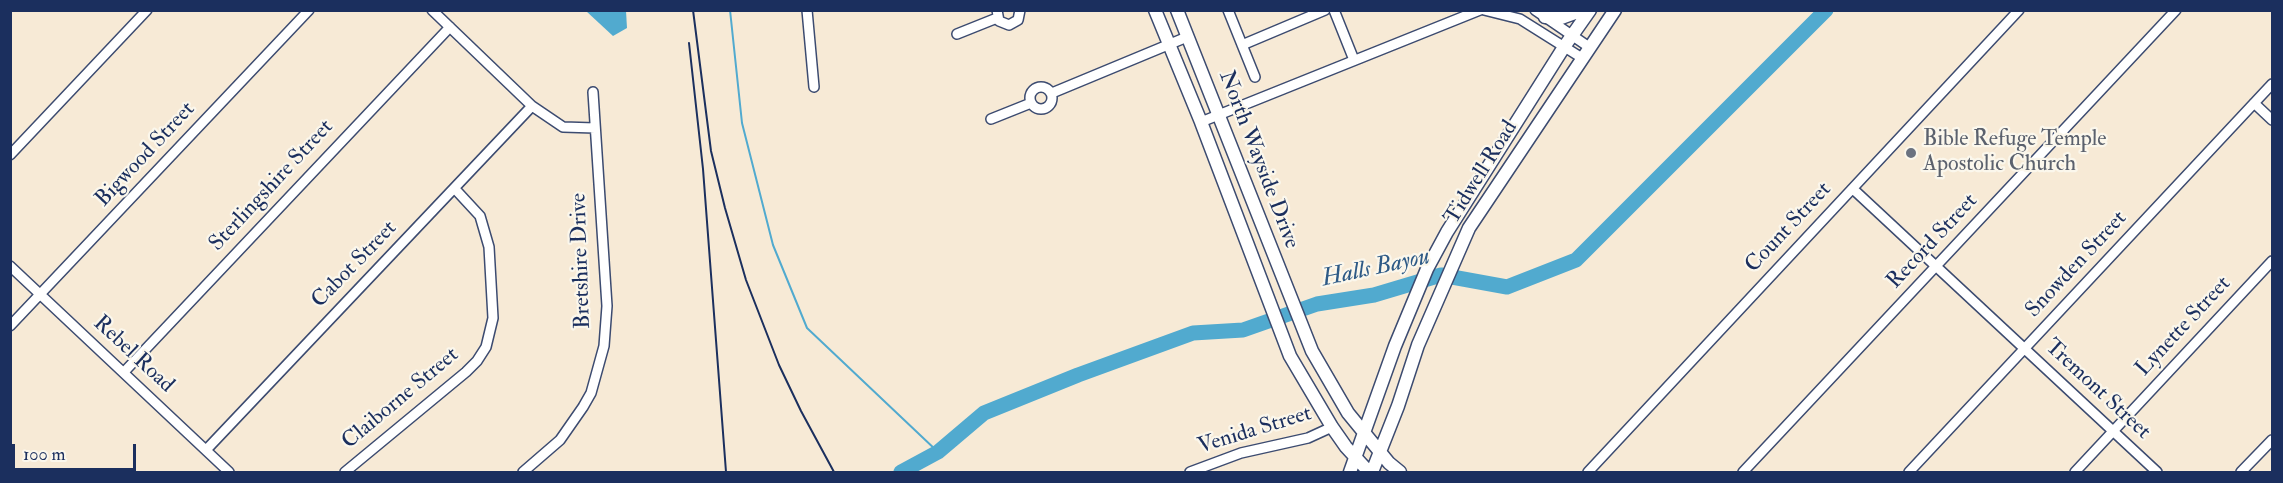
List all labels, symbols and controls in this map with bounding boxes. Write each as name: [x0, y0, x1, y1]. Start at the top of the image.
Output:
street label: North Wayside Drive: [1212, 67, 1304, 253]
street label: Bigwood Street: [91, 97, 201, 213]
street label: Sterlingshire Street: [204, 115, 340, 257]
street label: Tidwell Road: [1440, 116, 1524, 230]
place label: Bible Refuge Temple Apostolic Church: [1923, 127, 2107, 178]
marker: Bible Refuge Temple Apostolic Church: [1904, 146, 1918, 160]
street label: Count Street: [1740, 177, 1838, 279]
street label: Record Street: [1882, 189, 1984, 295]
street label: Bretshire Drive: [566, 193, 598, 329]
street label: Snowden Street: [2021, 206, 2133, 324]
street label: Cabot Street: [307, 216, 403, 314]
water label: Halls Bayou: [1319, 244, 1433, 294]
street label: Lynette Street: [2131, 271, 2237, 383]
street label: Rebel Road: [87, 311, 179, 399]
street label: Tremont Street: [2039, 334, 2155, 446]
street label: Claiborne Street: [337, 343, 465, 455]
street label: Venida Street: [1195, 401, 1315, 461]
scale bar: [15, 432, 140, 470]
text: 100 m: [23, 443, 66, 466]

